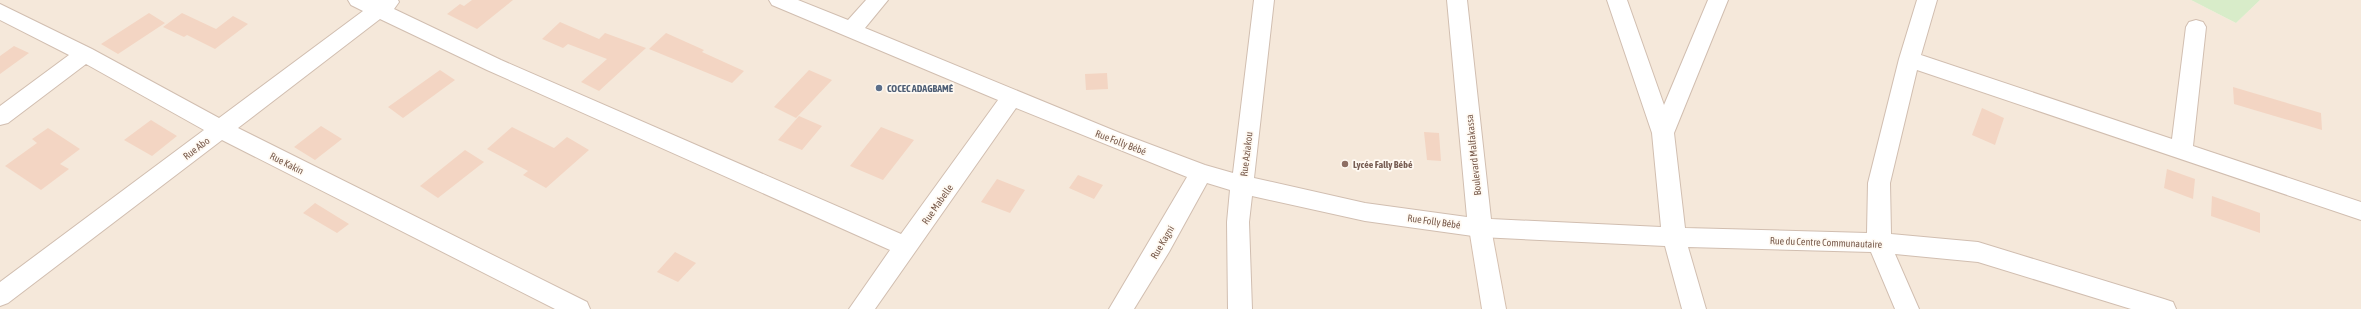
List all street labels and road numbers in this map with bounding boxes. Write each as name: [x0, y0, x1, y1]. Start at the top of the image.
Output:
street label: Boulevard Malfakassa: [1464, 114, 1483, 196]
street label: Rue Folly Bébé: [1094, 128, 1148, 157]
street label: Rue Aziakou: [1238, 131, 1255, 177]
street label: Rue Abo: [181, 135, 212, 162]
street label: Rue Kakin: [268, 150, 306, 177]
street label: Rue Mabelle: [920, 182, 955, 226]
street label: Rue Folly Bébé: [1407, 212, 1462, 231]
street label: Rue Kagni: [1149, 224, 1176, 261]
street label: Rue du Centre Communautaire: [1770, 235, 1883, 250]

